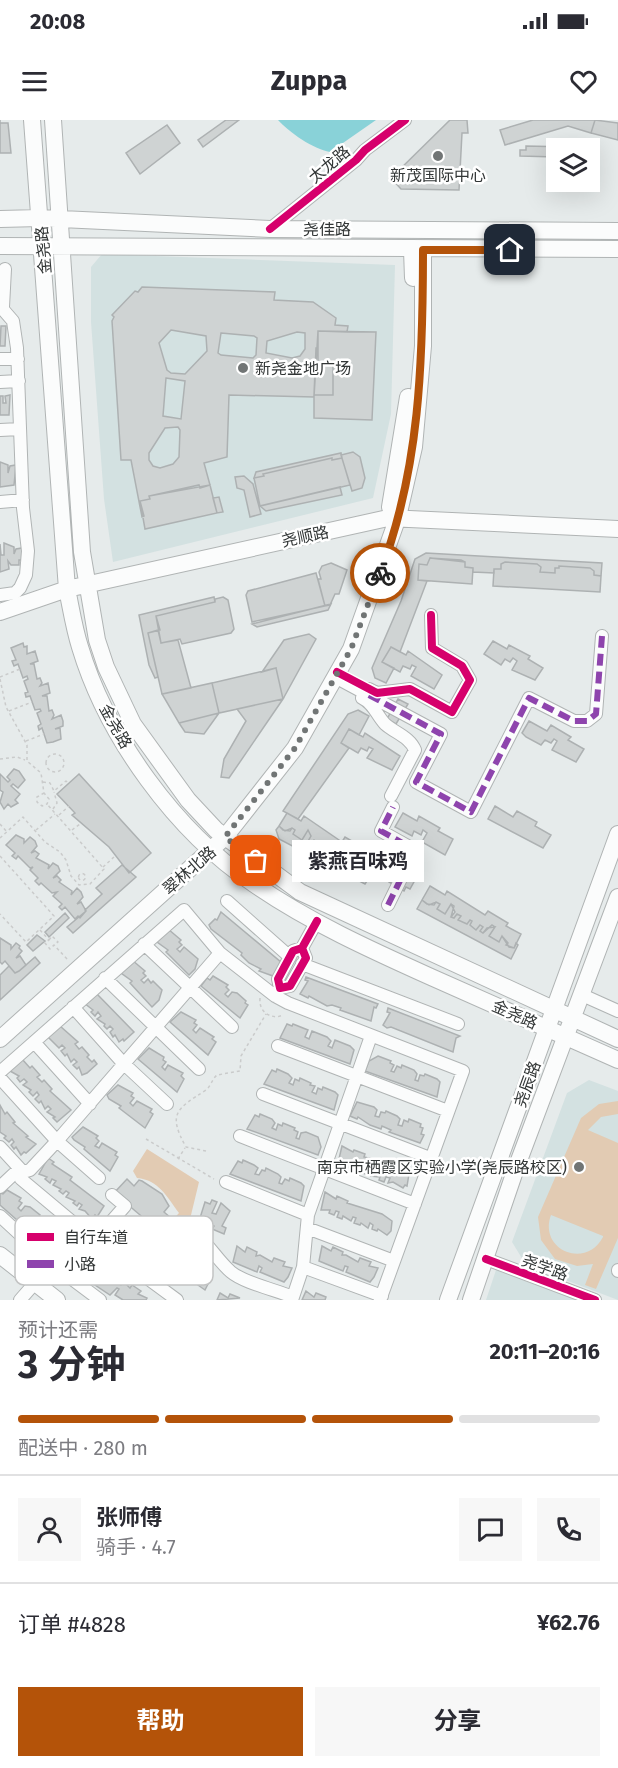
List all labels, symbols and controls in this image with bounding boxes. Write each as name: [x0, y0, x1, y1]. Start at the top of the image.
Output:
text: 20:08: [30, 8, 85, 35]
icon: menu: [18, 65, 51, 98]
text: Zuppa: [271, 65, 347, 97]
icon: heart: [567, 65, 600, 98]
map controls: [546, 138, 600, 192]
button: layers: [546, 138, 600, 192]
street label: 太龙路: [305, 142, 354, 187]
marker: 新茂国际中心: [431, 149, 445, 163]
place label: 新茂国际中心: [390, 166, 486, 185]
street label: 尧佳路: [303, 220, 351, 239]
pin: [484, 224, 535, 275]
street label: 金尧路: [32, 225, 55, 275]
icon: home: [493, 233, 526, 266]
place label: 新尧金地广场: [255, 359, 351, 378]
marker: 新尧金地广场: [236, 361, 250, 375]
street label: 尧顺路: [280, 522, 331, 551]
courier: [350, 543, 410, 603]
icon: bike: [364, 557, 397, 590]
street label: 金尧路: [96, 701, 136, 752]
pin: [230, 835, 281, 886]
callout: 紫燕百味鸡: [292, 840, 424, 882]
street label: 翠林北路: [159, 842, 220, 899]
icon: bag: [239, 844, 272, 877]
text: 紫燕百味鸡: [308, 849, 408, 873]
street label: 金尧路: [489, 996, 541, 1033]
street label: 尧辰路: [510, 1058, 545, 1110]
place label: 南京市栖霞区实验小学(尧辰路校区): [317, 1158, 567, 1177]
marker: 南京市栖霞区实验小学(尧辰路校区): [572, 1160, 586, 1174]
legend: [15, 1216, 213, 1285]
text: 自行车道: [64, 1228, 128, 1247]
street label: 尧学路: [519, 1250, 571, 1285]
text: 小路: [64, 1255, 96, 1274]
text: 预计还需: [18, 1318, 98, 1342]
text: 20:11–20:16: [489, 1338, 600, 1365]
text: 3 分钟: [18, 1342, 126, 1388]
text: 配送中 · 280 m: [18, 1436, 148, 1460]
button: person: [18, 1498, 81, 1561]
button: chat: [459, 1498, 522, 1561]
button: phone: [537, 1498, 600, 1561]
text: 张师傅: [96, 1504, 162, 1531]
text: 骑手 · 4.7: [96, 1535, 176, 1559]
text: ¥62.76: [537, 1609, 600, 1636]
text: 订单 #4828: [18, 1611, 126, 1638]
button: 帮助: [18, 1687, 303, 1756]
button: 分享: [315, 1687, 600, 1756]

